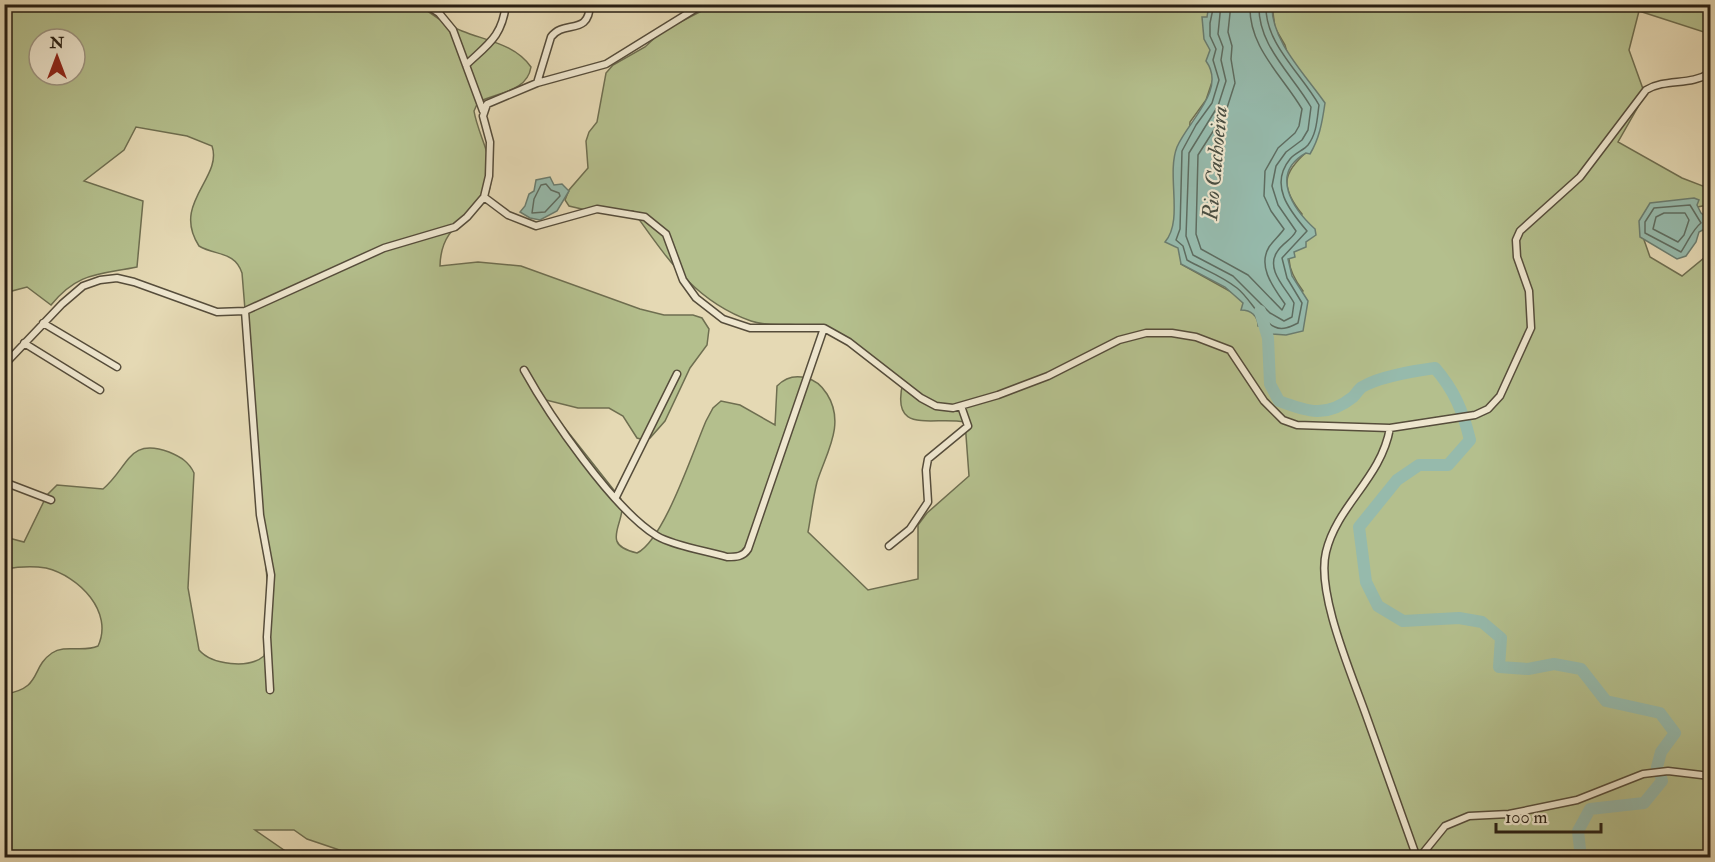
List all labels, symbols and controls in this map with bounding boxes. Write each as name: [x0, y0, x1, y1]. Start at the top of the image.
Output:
north arrow: [27, 27, 87, 87]
text: N: [49, 33, 65, 53]
water label: Rio Cachoeira: [1196, 105, 1234, 222]
scale bar: [1496, 796, 1601, 834]
text: 100 m: [1505, 806, 1548, 829]

